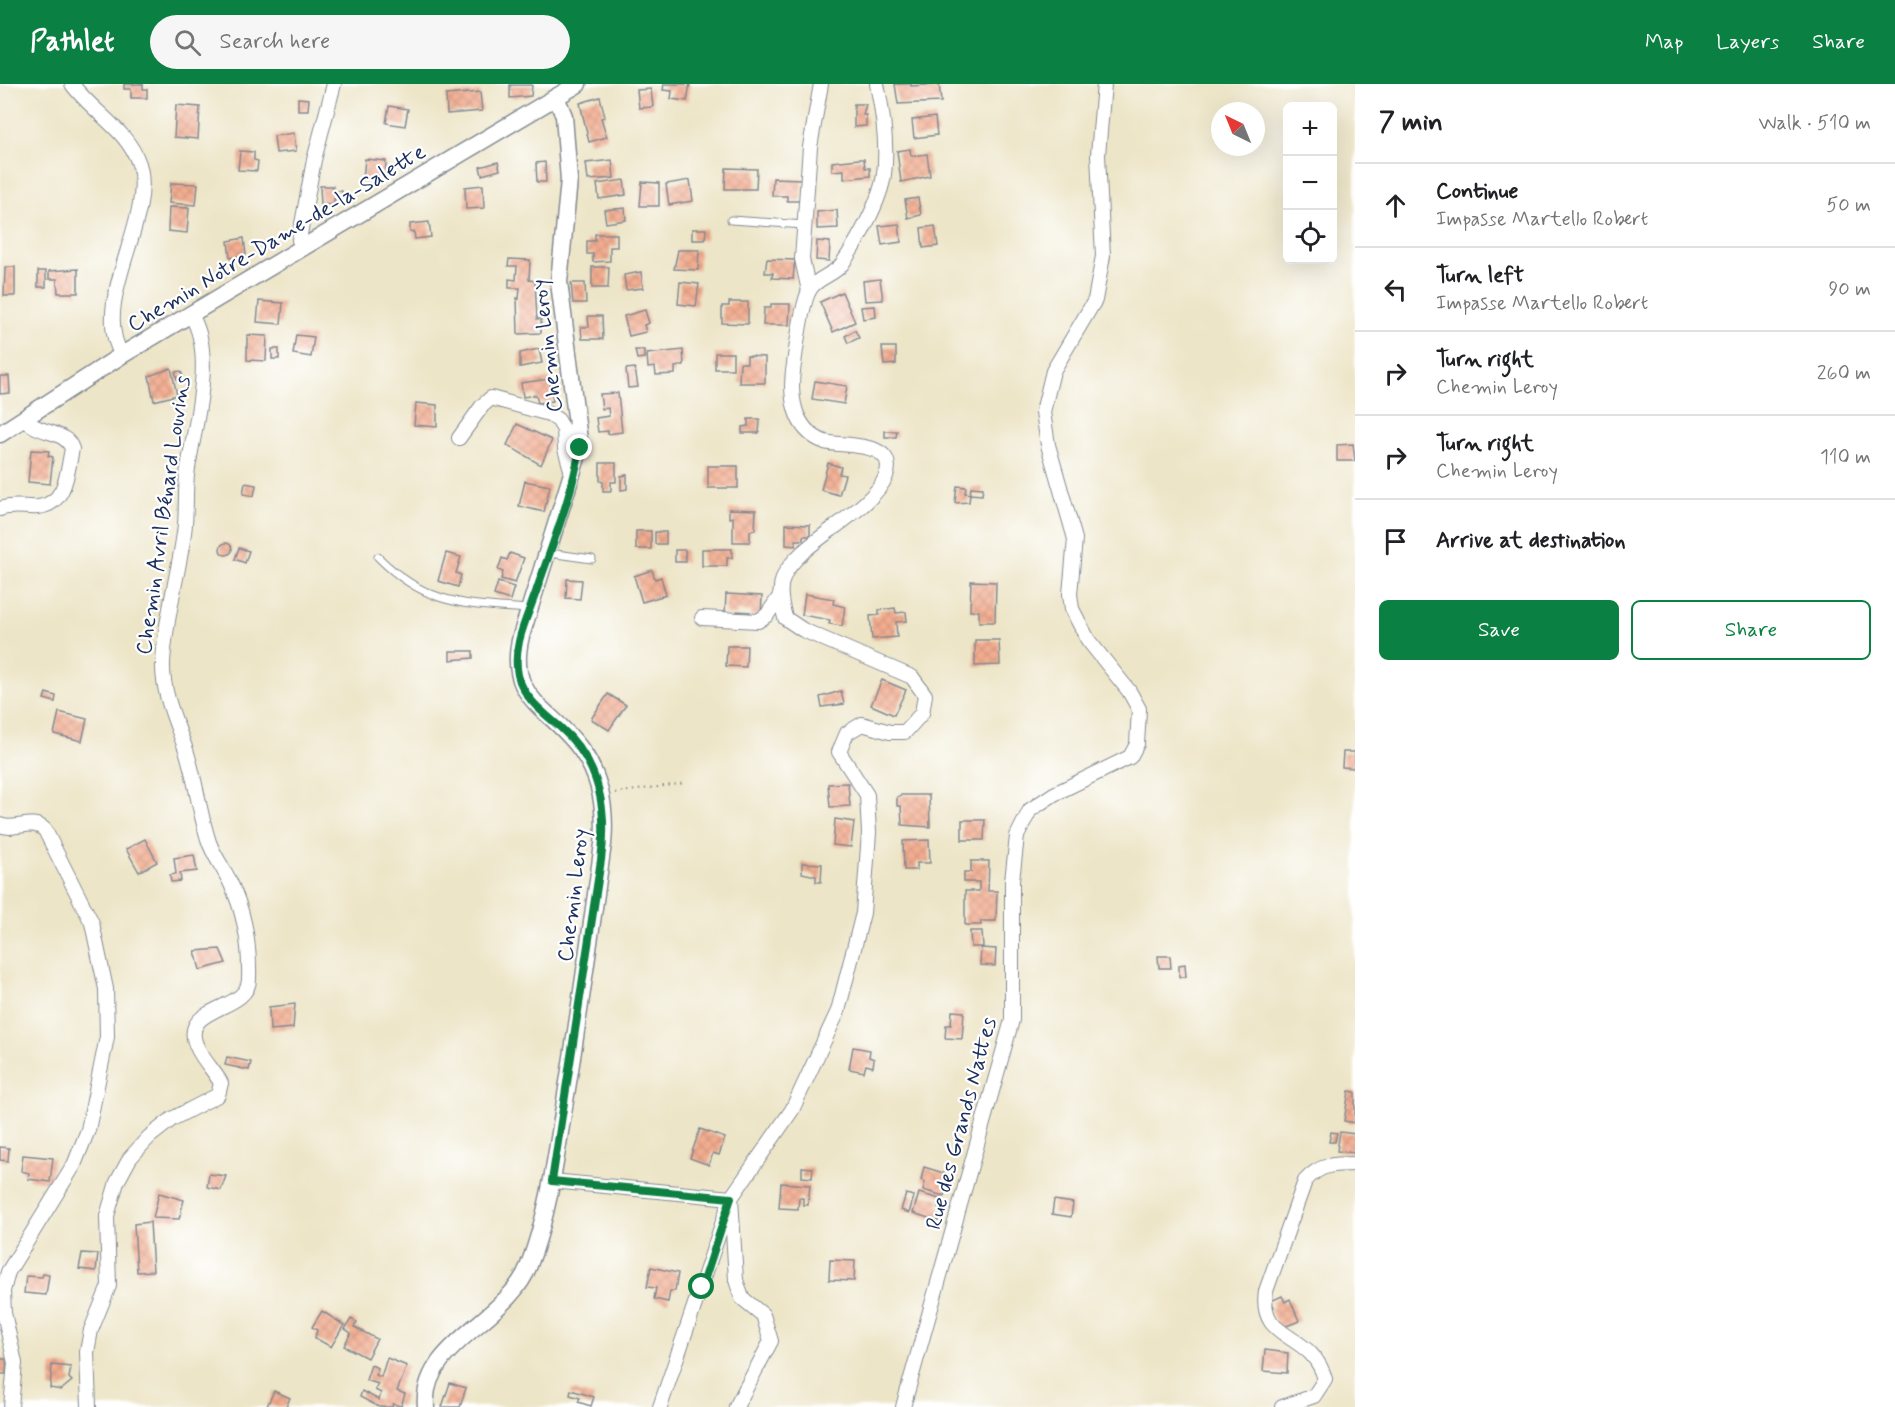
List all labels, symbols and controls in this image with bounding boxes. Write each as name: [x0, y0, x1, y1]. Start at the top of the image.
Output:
search box: [150, 15, 570, 69]
text: Pathlet: [30, 24, 114, 61]
icon: search: [171, 26, 204, 59]
text: Search here: [219, 28, 330, 56]
text: Map: [1645, 28, 1683, 56]
text: Layers: [1716, 28, 1779, 56]
text: Share: [1812, 28, 1865, 56]
north arrow: [1211, 102, 1265, 156]
map controls: [1283, 102, 1337, 264]
button: +: [1283, 102, 1337, 156]
text: 7 min: [1379, 106, 1443, 140]
text: Walk · 510 m: [1758, 110, 1871, 137]
street label: Chemin Notre-Dame-de-la-Salette: [123, 138, 431, 339]
button: −: [1283, 156, 1337, 210]
text: Continue: [1436, 178, 1518, 206]
icon: ahead: [1379, 189, 1412, 222]
text: 50 m: [1826, 192, 1871, 219]
text: Impasse Martello Robert: [1436, 206, 1648, 233]
button: locate: [1283, 210, 1337, 264]
text: Turn left: [1436, 262, 1524, 290]
icon: left: [1379, 273, 1412, 306]
text: 90 m: [1828, 276, 1871, 303]
street label: Chemin Leroy: [526, 277, 570, 414]
text: Impasse Martello Robert: [1436, 290, 1648, 317]
text: Turn right: [1436, 346, 1534, 374]
icon: right: [1379, 357, 1412, 390]
text: 260 m: [1817, 360, 1871, 387]
street label: Chemin Avril Bénard Louvins: [131, 374, 197, 656]
text: Chemin Leroy: [1436, 374, 1558, 401]
text: Turn right: [1436, 430, 1534, 458]
route end: [566, 434, 592, 460]
icon: right: [1379, 441, 1412, 474]
text: 110 m: [1820, 444, 1871, 471]
text: Chemin Leroy: [1436, 458, 1558, 485]
icon: arrive: [1379, 525, 1412, 558]
text: Arrive at destination: [1436, 527, 1626, 555]
button: Save: [1379, 600, 1619, 660]
button: Share: [1631, 600, 1871, 660]
street label: Chemin Leroy: [552, 827, 596, 964]
street label: Rue des Grands Nattes: [920, 1014, 1004, 1233]
route start: [688, 1273, 714, 1299]

